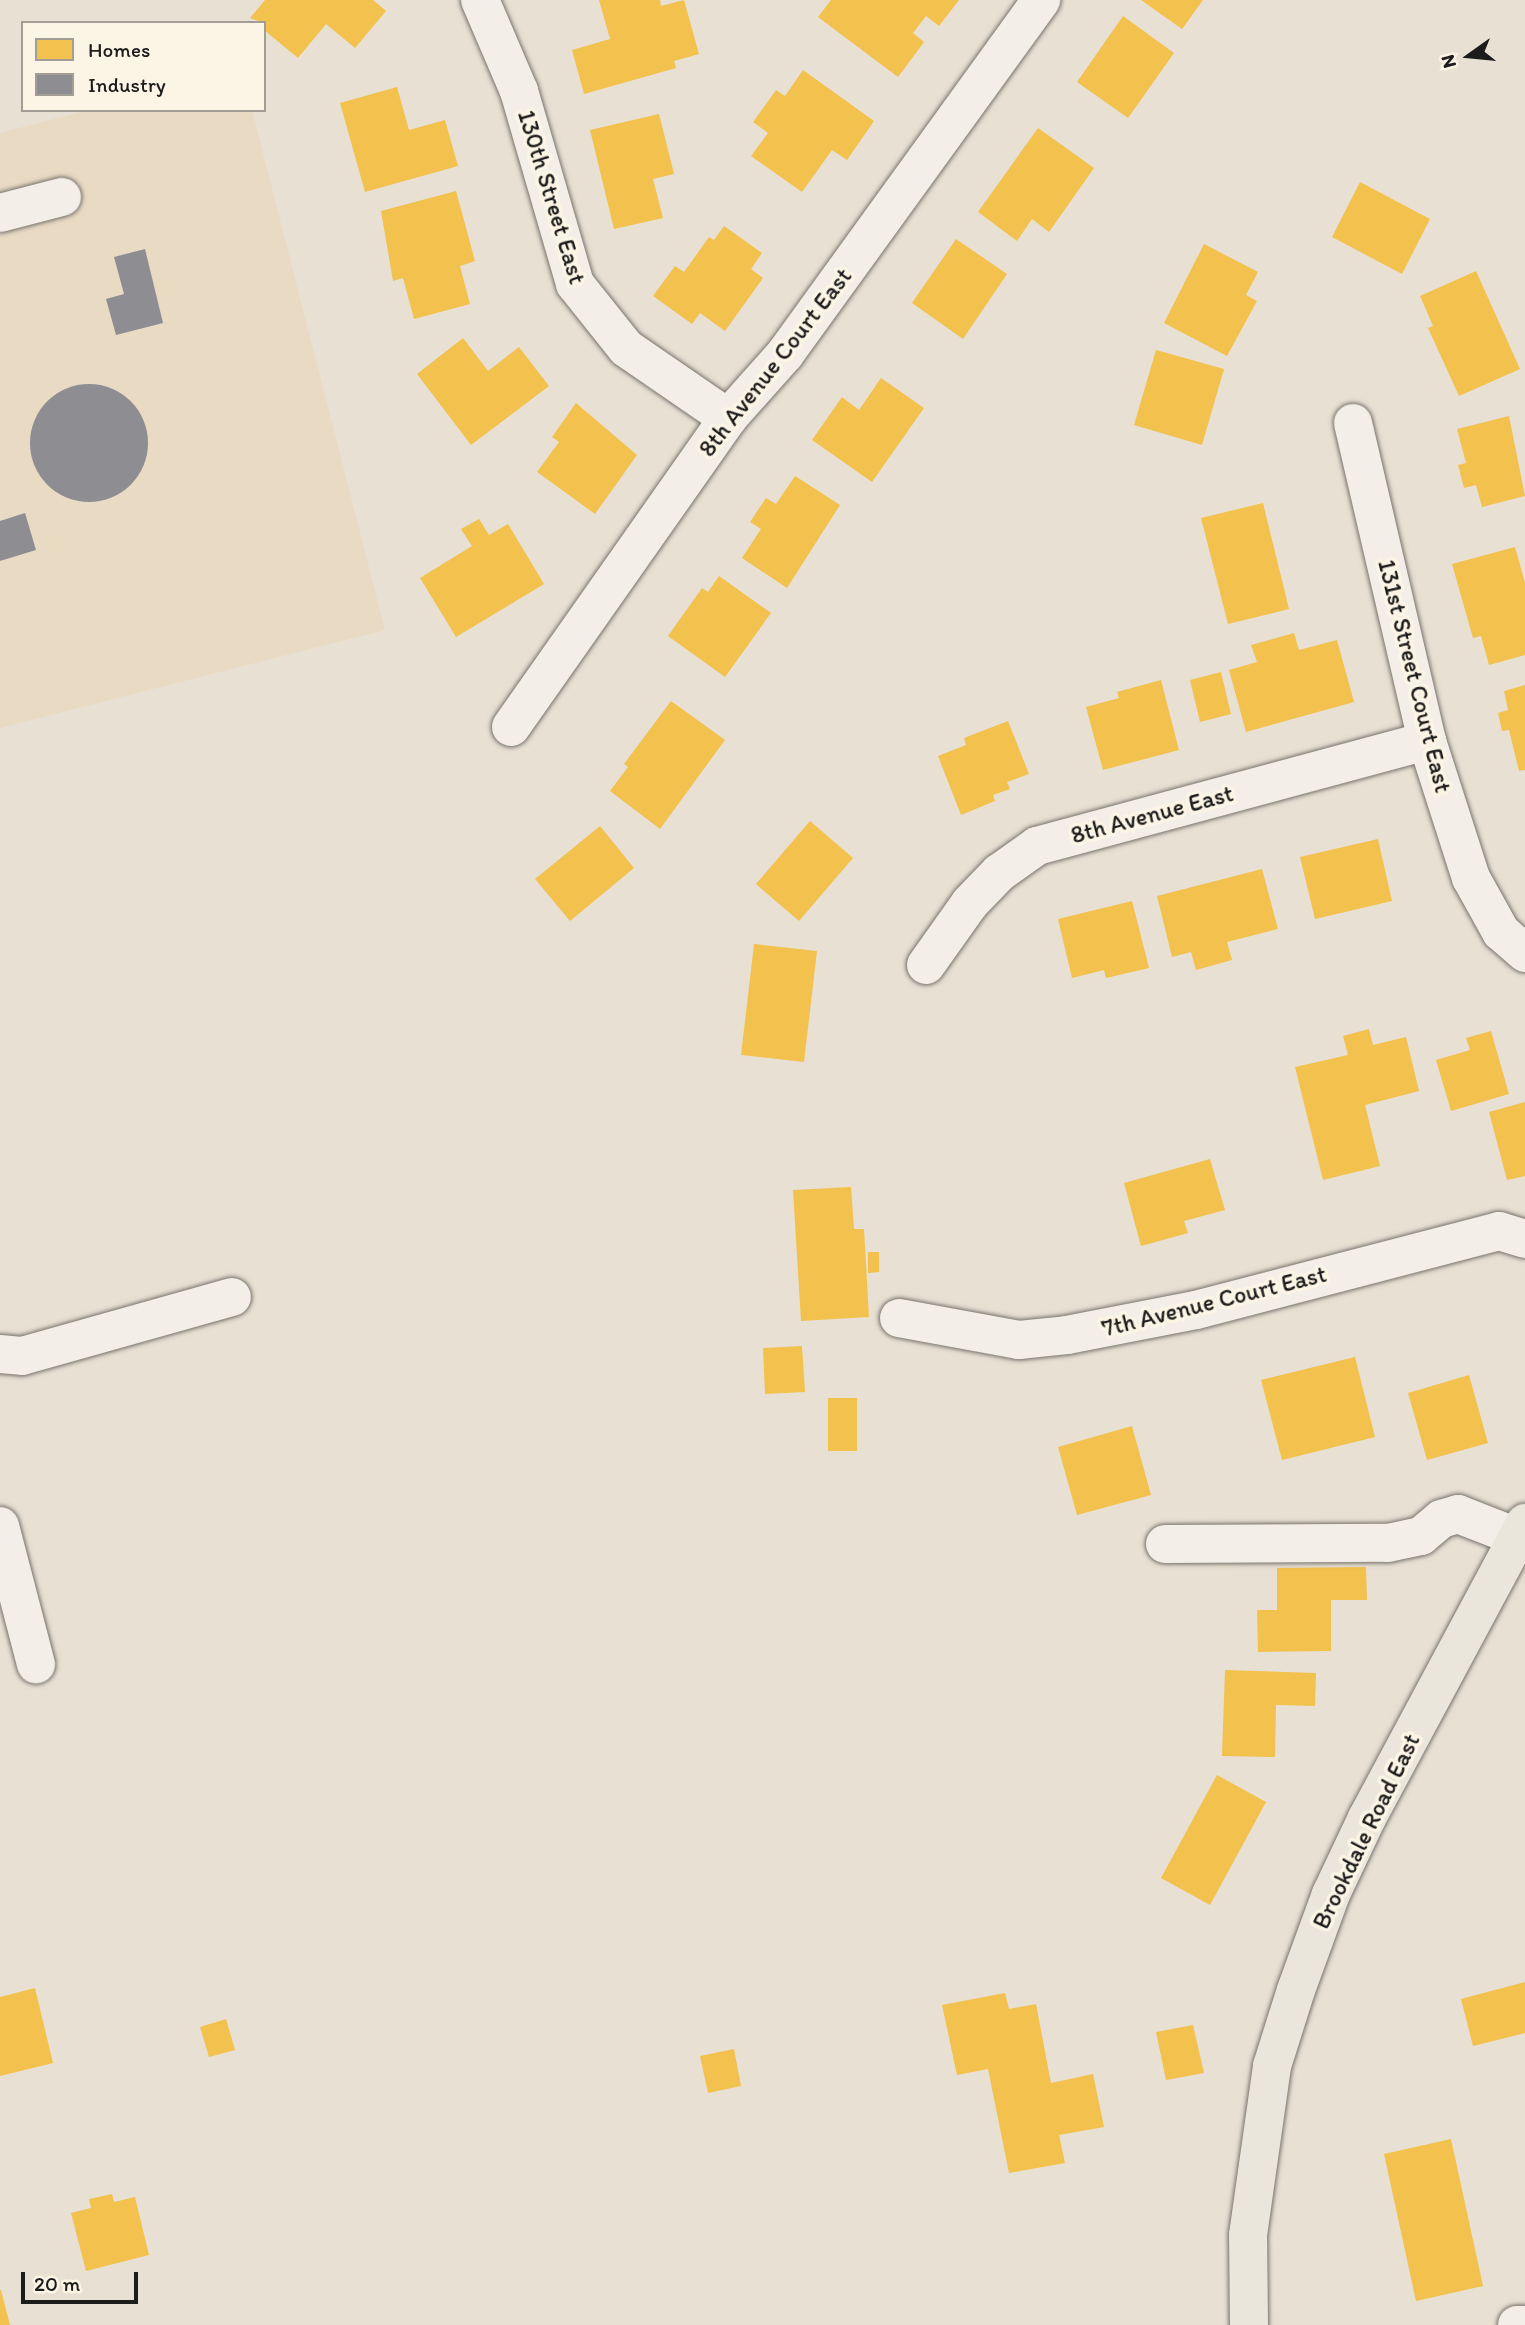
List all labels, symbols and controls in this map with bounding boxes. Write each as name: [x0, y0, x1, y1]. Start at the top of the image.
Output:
legend: [21, 21, 266, 112]
north arrow: [1434, 21, 1504, 91]
text: Homes: [88, 37, 150, 62]
text: N: [1435, 52, 1461, 71]
text: Industry: [88, 72, 166, 97]
street label: 130th Street East: [512, 107, 592, 287]
street label: 8th Avenue Court East: [693, 262, 857, 462]
street label: 131st Street Court East: [1372, 556, 1458, 796]
street label: 8th Avenue East: [1068, 779, 1236, 849]
street label: 7th Avenue Court East: [1099, 1259, 1329, 1343]
street label: Brookdale Road East: [1306, 1729, 1426, 1933]
scale bar: [24, 2258, 142, 2302]
text: 20 m: [34, 2271, 80, 2296]

